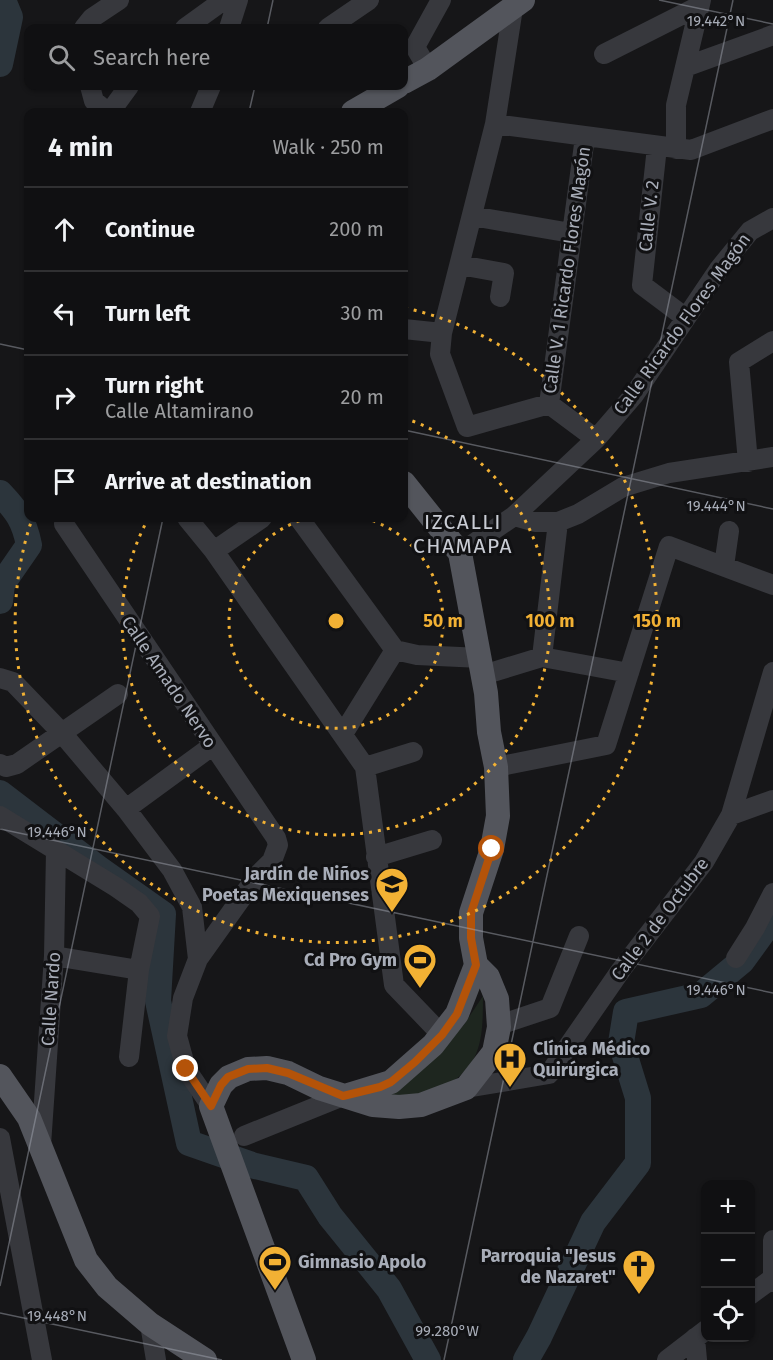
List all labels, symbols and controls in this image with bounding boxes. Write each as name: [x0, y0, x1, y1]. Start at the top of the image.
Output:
text: 19.442°N: [687, 12, 745, 30]
search box: [24, 24, 408, 90]
icon: search: [45, 41, 78, 74]
text: Search here: [93, 44, 211, 71]
text: 4 min: [48, 132, 113, 163]
text: Walk · 250 m: [272, 135, 384, 159]
street label: Calle V. 1 Ricardo Flores Magón: [539, 145, 595, 395]
street label: Calle V. 2: [634, 179, 664, 253]
icon: ahead: [48, 213, 81, 246]
text: Continue: [105, 216, 195, 243]
text: 200 m: [329, 217, 384, 241]
street label: Calle Ricardo Flores Magón: [609, 229, 755, 419]
icon: left: [48, 297, 81, 330]
text: Turn left: [105, 300, 190, 327]
text: 30 m: [340, 301, 384, 325]
text: Turn right: [105, 372, 204, 399]
icon: right: [48, 381, 81, 414]
text: 20 m: [341, 385, 384, 409]
text: Calle Altamirano: [105, 399, 254, 423]
icon: arrive: [48, 465, 81, 498]
text: Arrive at destination: [105, 468, 312, 495]
text: 19.444°N: [686, 497, 746, 515]
district label: IZCALLI CHAMAPA: [413, 509, 513, 559]
text: 50 m: [423, 610, 463, 632]
text: 100 m: [526, 610, 574, 632]
text: 150 m: [633, 610, 681, 632]
centre of rings: [326, 611, 346, 631]
street label: Calle Amado Nervo: [117, 612, 221, 752]
text: 19.446°N: [27, 823, 87, 841]
route start: [478, 835, 504, 861]
street label: Calle 2 de Octubre: [607, 853, 713, 985]
place label: Jardín de Niños Poetas Mexiquenses: [202, 863, 369, 906]
school or university icon: Jardín de Niños Poetas Mexiquenses: [374, 866, 410, 913]
sports icon: Cd Pro Gym: [402, 942, 438, 989]
place label: Cd Pro Gym: [304, 949, 397, 971]
street label: Calle Nardo: [37, 951, 65, 1047]
text: 19.446°N: [686, 981, 746, 999]
place label: Clínica Médico Quirúrgica: [533, 1038, 650, 1081]
hospital icon: Clínica Médico Quirúrgica: [492, 1041, 528, 1088]
route end: [172, 1055, 198, 1081]
map controls: [701, 1180, 755, 1342]
button: +: [701, 1180, 755, 1234]
button: −: [701, 1234, 755, 1288]
sports icon: Gimnasio Apolo: [257, 1244, 293, 1291]
place label: Parroquia "Jesus de Nazaret": [481, 1245, 616, 1288]
church icon: Parroquia "Jesus de Nazaret": [621, 1248, 657, 1295]
place label: Gimnasio Apolo: [298, 1251, 426, 1273]
button: locate: [701, 1288, 755, 1342]
text: 19.448°N: [27, 1307, 87, 1325]
text: 99.280°W: [415, 1322, 479, 1340]

